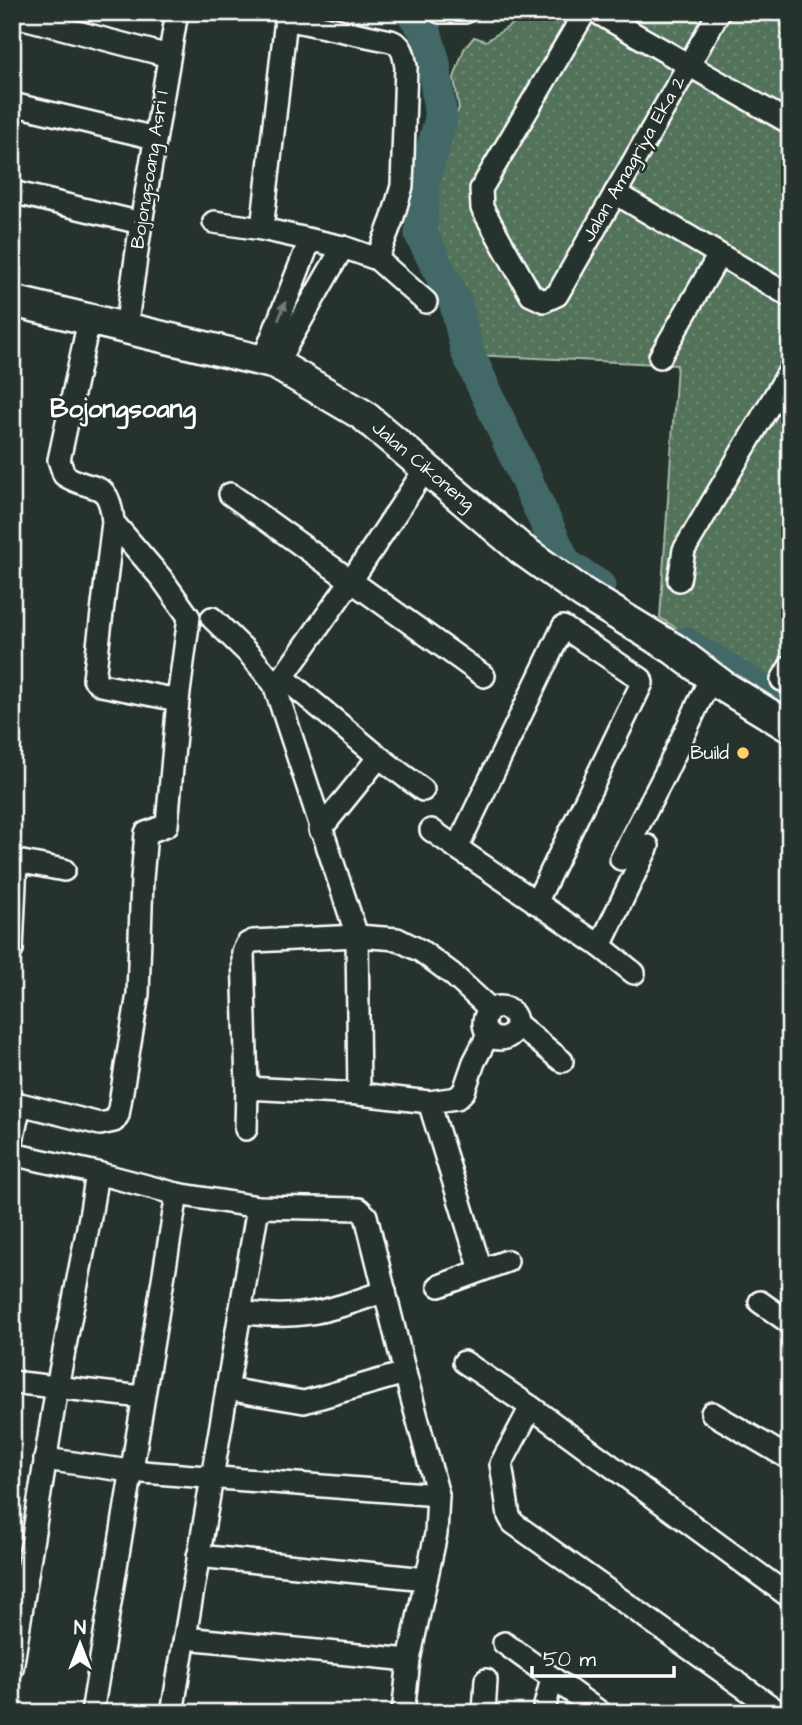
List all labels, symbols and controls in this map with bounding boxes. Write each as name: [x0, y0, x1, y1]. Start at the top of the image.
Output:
street label: Jalan Amagriya Eka 2: [575, 71, 694, 248]
street label: Bojongsoang Asri 1: [124, 89, 177, 251]
one-way arrow: [276, 300, 287, 321]
district label: Bojongsoang: [50, 391, 197, 430]
street label: Jalan Cikoneng: [365, 415, 481, 518]
place label: Build: [690, 740, 729, 767]
marker: Build: [735, 745, 751, 761]
north arrow: [46, 1610, 116, 1680]
text: N: [74, 1615, 86, 1642]
scale bar: [532, 1634, 674, 1678]
text: 50 m: [543, 1645, 597, 1674]

